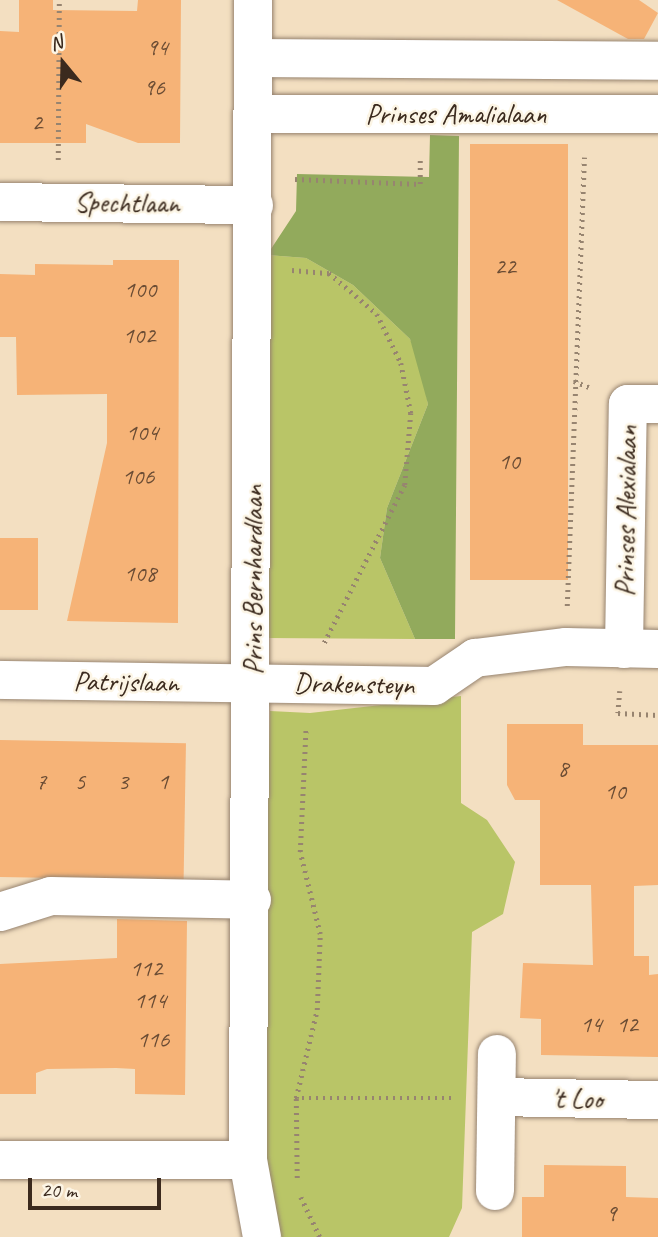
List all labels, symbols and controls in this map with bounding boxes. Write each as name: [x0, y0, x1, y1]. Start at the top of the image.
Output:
north arrow: [28, 28, 98, 98]
text: N: [47, 30, 66, 56]
house number: 94: [146, 34, 168, 62]
house number: 96: [143, 74, 165, 102]
street label: Prinses Amalialaan: [366, 97, 546, 131]
house number: 2: [32, 109, 42, 137]
street label: Spechtlaan: [74, 185, 180, 221]
house number: 22: [494, 253, 516, 281]
house number: 100: [124, 276, 156, 304]
house number: 102: [123, 322, 155, 350]
house number: 104: [126, 419, 158, 447]
street label: Prinses Alexialaan: [608, 425, 644, 597]
house number: 10: [498, 448, 520, 476]
house number: 106: [122, 463, 154, 491]
street label: Prins Bernhardlaan: [236, 485, 270, 675]
house number: 108: [124, 560, 156, 588]
street label: Patrijslaan: [73, 664, 179, 700]
street label: Drakensteyn: [293, 666, 415, 702]
house number: 8: [558, 755, 568, 783]
house number: 7: [36, 768, 46, 796]
house number: 5: [75, 768, 85, 796]
house number: 3: [118, 768, 128, 796]
house number: 1: [158, 768, 168, 796]
house number: 10: [604, 778, 626, 806]
house number: 112: [130, 955, 162, 983]
house number: 114: [134, 987, 166, 1015]
house number: 14: [580, 1011, 602, 1039]
house number: 12: [616, 1011, 638, 1039]
house number: 116: [137, 1026, 169, 1054]
street label: 't Loo: [551, 1082, 603, 1116]
scale bar: [32, 1164, 164, 1208]
text: 20 m: [41, 1177, 77, 1203]
house number: 9: [606, 1200, 616, 1228]

